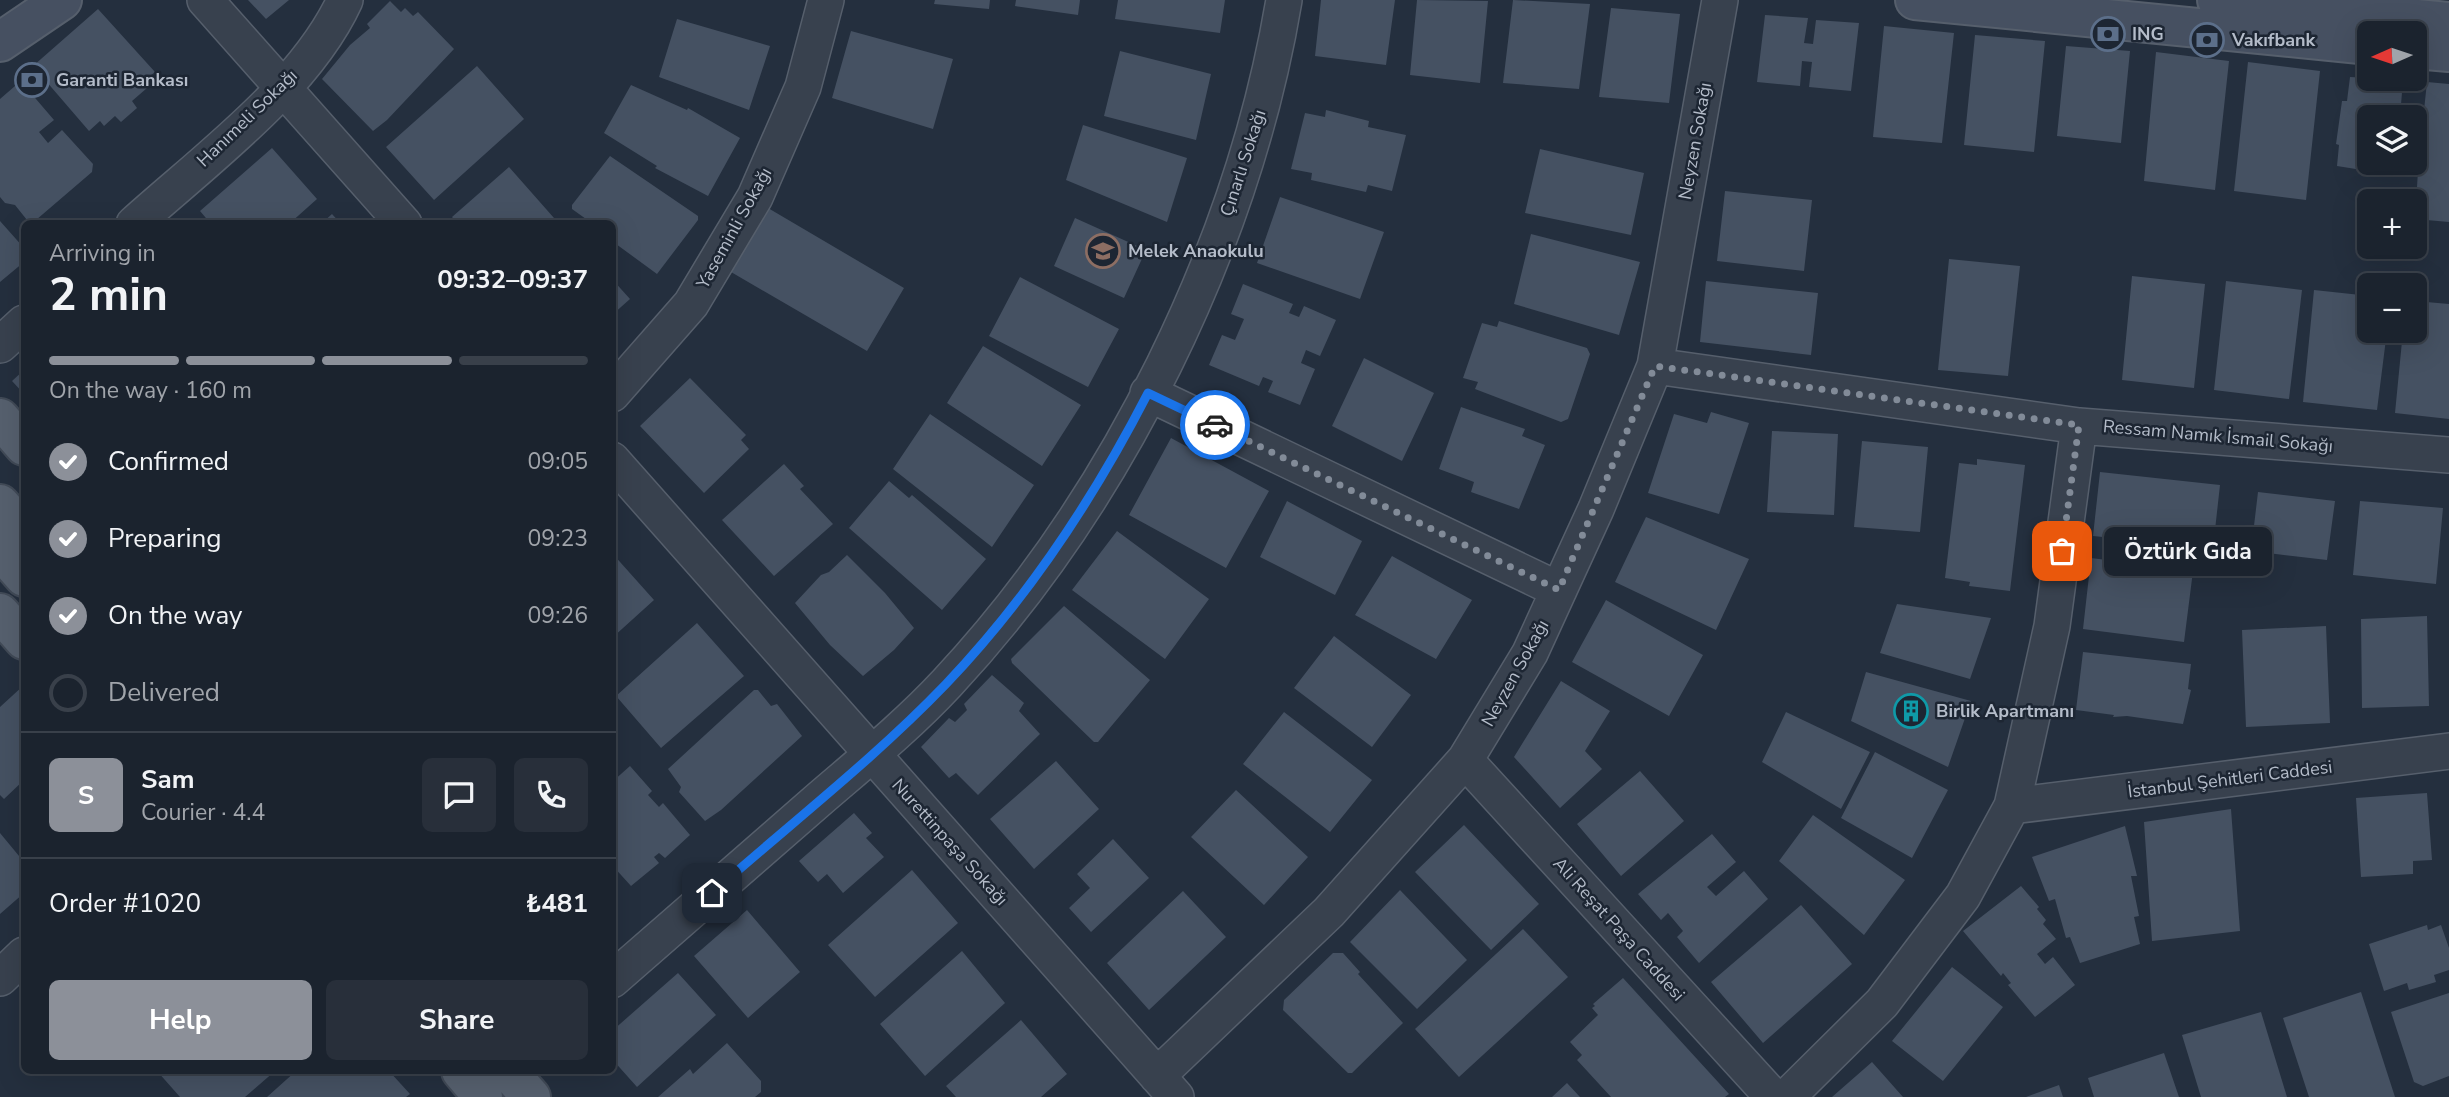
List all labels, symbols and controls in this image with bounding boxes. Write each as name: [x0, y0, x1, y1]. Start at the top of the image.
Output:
bank icon: ING: [2089, 15, 2127, 53]
bank icon: Vakıfbank: [2188, 21, 2226, 59]
north arrow: [2357, 21, 2427, 91]
map controls: [2357, 21, 2427, 343]
place label: ING: [2132, 22, 2164, 46]
place label: Vakıfbank: [2231, 28, 2316, 52]
bank icon: Garanti Bankası: [13, 61, 51, 99]
street label: Hanımeli Sokağı: [192, 64, 302, 172]
place label: Garanti Bankası: [56, 68, 188, 92]
street label: Neyzen Sokağı: [1673, 80, 1717, 202]
button: layers: [2357, 105, 2427, 175]
street label: Çınarlı Sokağı: [1214, 107, 1272, 219]
street label: Yaseminli Sokağı: [690, 163, 777, 294]
button: +: [2357, 189, 2427, 259]
school or university icon: Melek Anaokulu: [1084, 232, 1122, 270]
text: Arriving in: [49, 238, 156, 269]
place label: Melek Anaokulu: [1128, 239, 1264, 263]
text: 09:32–09:37: [437, 262, 588, 297]
text: 2 min: [49, 263, 168, 326]
button: −: [2357, 273, 2427, 343]
text: On the way · 160 m: [49, 375, 252, 406]
courier: [1180, 390, 1250, 460]
icon: car: [1196, 406, 1234, 444]
street label: Ressam Namık İsmail Sokağı: [2102, 414, 2334, 458]
icon: check: [49, 443, 87, 481]
text: Confirmed: [108, 444, 229, 479]
text: 09:05: [528, 446, 588, 477]
icon: check: [49, 520, 87, 558]
text: Preparing: [108, 521, 221, 556]
pin: [2032, 521, 2092, 581]
text: 09:23: [528, 523, 588, 554]
callout: Öztürk Gıda: [2104, 526, 2272, 576]
icon: bag: [2043, 532, 2081, 570]
text: Öztürk Gıda: [2124, 536, 2252, 567]
icon: check: [49, 597, 87, 635]
text: On the way: [108, 598, 242, 633]
text: 09:26: [528, 600, 588, 631]
street label: Neyzen Sokağı: [1476, 615, 1554, 731]
text: Delivered: [108, 675, 220, 710]
building icon: Birlik Apartmanı: [1892, 692, 1930, 730]
place label: Birlik Apartmanı: [1936, 699, 2074, 723]
street label: İstanbul Şehitleri Caddesi: [2126, 755, 2334, 803]
button: chat: [422, 758, 496, 832]
button: phone: [514, 758, 588, 832]
text: Sam: [141, 762, 194, 797]
street label: Nurettinpaşa Sokağı: [886, 773, 1014, 911]
text: S: [78, 778, 94, 813]
text: Courier · 4.4: [141, 797, 265, 828]
street label: Ali Reşat Paşa Caddesi: [1548, 852, 1690, 1006]
pin: [682, 863, 742, 923]
icon: home: [693, 874, 731, 912]
text: Order #1020: [49, 886, 201, 921]
text: ₺481: [526, 886, 588, 921]
button: Help: [49, 980, 312, 1060]
button: Share: [326, 980, 588, 1060]

